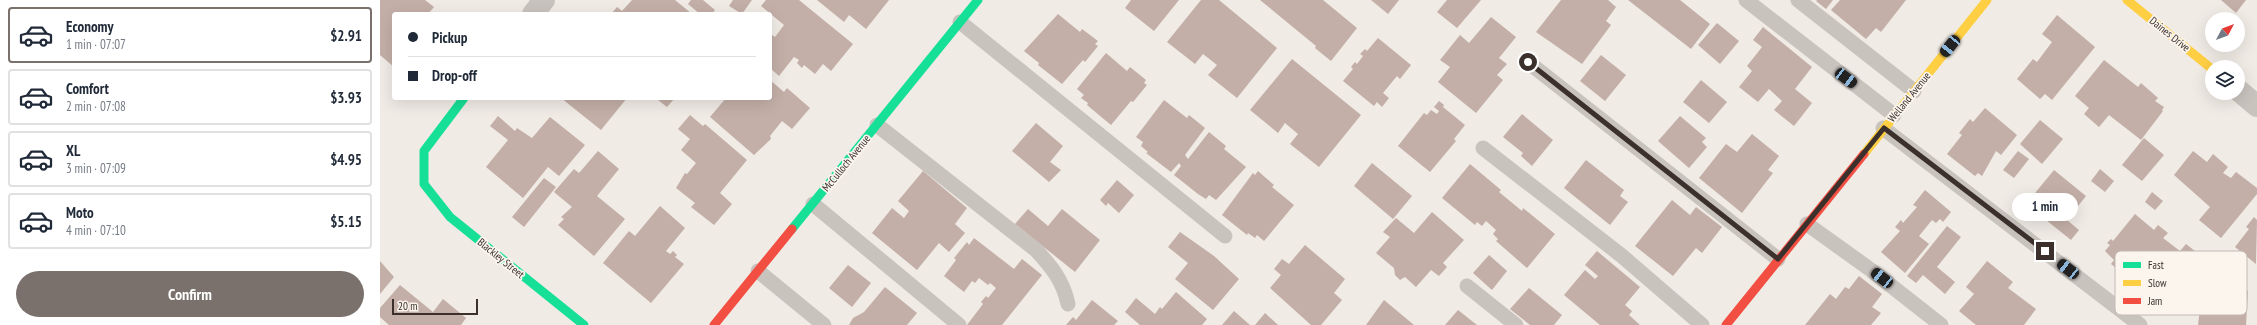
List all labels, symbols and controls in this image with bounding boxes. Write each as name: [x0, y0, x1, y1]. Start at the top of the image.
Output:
north arrow: [2205, 12, 2245, 52]
map controls: [2205, 12, 2245, 100]
street label: Daines Drive: [2147, 13, 2193, 55]
icon: car: [18, 17, 54, 53]
text: Economy: [66, 17, 114, 36]
text: $2.91: [330, 26, 362, 45]
text: Pickup: [432, 28, 467, 47]
car: [1938, 33, 1962, 59]
text: 1 min · 07:07: [66, 36, 126, 53]
route start: [1519, 53, 1537, 71]
button: layers: [2205, 60, 2245, 100]
text: Drop-off: [432, 66, 477, 85]
car: [1833, 66, 1859, 90]
street label: Welland Avenue: [1885, 69, 1934, 125]
icon: car: [18, 79, 54, 115]
text: Comfort: [66, 79, 109, 98]
text: $3.93: [330, 88, 362, 107]
text: 2 min · 07:08: [66, 98, 126, 115]
street label: McCulloch Avenue: [819, 131, 873, 194]
icon: car: [18, 141, 54, 177]
text: XL: [66, 141, 80, 160]
text: $4.95: [330, 150, 362, 169]
text: 3 min · 07:09: [66, 160, 126, 177]
callout: 1 min: [2012, 193, 2078, 221]
text: 1 min: [2032, 198, 2058, 215]
icon: car: [18, 203, 54, 239]
text: Moto: [66, 203, 94, 222]
text: $5.15: [330, 212, 362, 231]
text: 4 min · 07:10: [66, 222, 126, 239]
street label: Blackley Street: [475, 235, 527, 281]
route end: [2036, 242, 2054, 260]
legend: [2115, 251, 2247, 315]
car: [2055, 257, 2081, 281]
text: Fast: [2148, 258, 2164, 272]
car: [1869, 266, 1895, 290]
button: Confirm: [16, 271, 364, 317]
text: Slow: [2148, 276, 2167, 290]
text: Jam: [2147, 294, 2162, 308]
scale bar: [392, 297, 478, 316]
text: 20 m: [398, 299, 417, 313]

